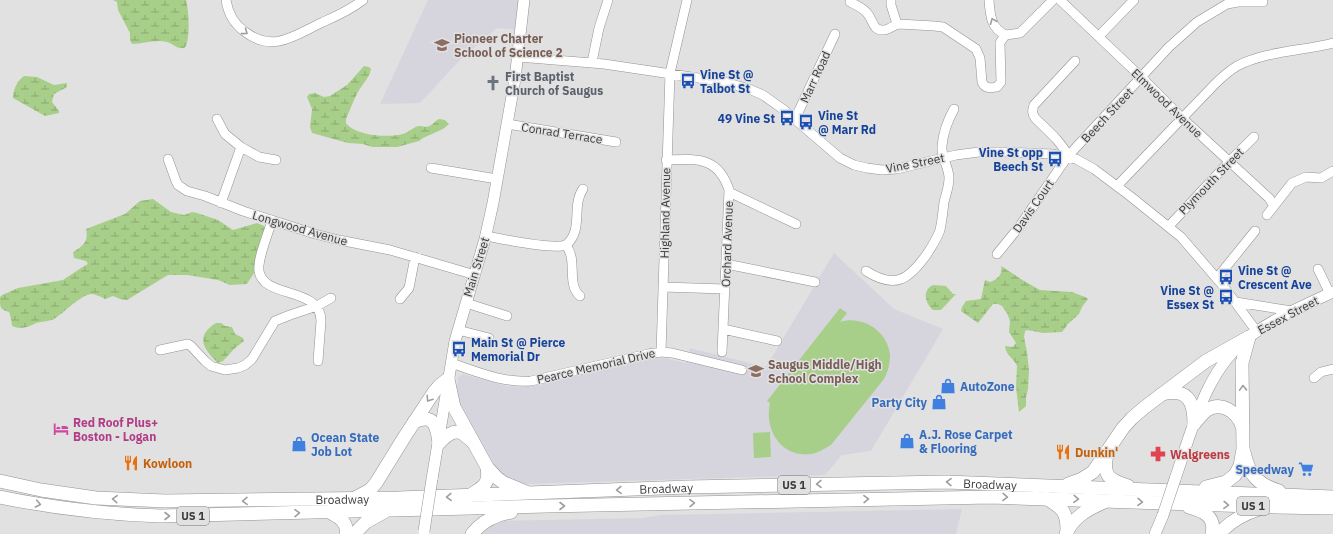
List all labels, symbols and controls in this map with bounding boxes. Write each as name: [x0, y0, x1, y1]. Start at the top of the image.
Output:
one-way arrow: [989, 17, 997, 24]
one-way arrow: [241, 27, 248, 34]
place label: Pioneer Charter School of Science 2: [454, 31, 563, 60]
school or university icon: Pioneer Charter School of Science 2: [433, 36, 451, 54]
street label: Marr Road: [796, 49, 834, 105]
street label: Elmwood Avenue: [1128, 65, 1206, 141]
place label: Vine St @ Talbot St: [700, 67, 754, 96]
place label: First Baptist Church of Saugus: [505, 69, 603, 98]
bus stop icon: Vine St @ Talbot St: [679, 72, 697, 90]
church icon: First Baptist Church of Saugus: [484, 74, 502, 92]
street label: Beech Street: [1078, 84, 1136, 146]
place label: Vine St @ Marr Rd: [818, 108, 876, 137]
bus stop icon: 49 Vine St: [778, 109, 796, 127]
place label: 49 Vine St: [718, 111, 775, 126]
bus stop icon: Vine St @ Marr Rd: [797, 113, 815, 131]
street label: Conrad Terrace: [520, 119, 604, 147]
street label: Plymouth Street: [1175, 144, 1247, 218]
place label: Vine St opp Beech St: [979, 145, 1043, 174]
street label: Vine Street: [884, 150, 946, 176]
bus stop icon: Vine St opp Beech St: [1046, 150, 1064, 168]
street label: Highland Avenue: [657, 167, 673, 259]
street label: Davis Court: [1009, 176, 1057, 236]
street label: Orchard Avenue: [718, 200, 736, 287]
street label: Longwood Avenue: [251, 207, 350, 249]
street label: Main Street: [460, 235, 492, 299]
place label: Vine St @ Crescent Ave: [1238, 263, 1312, 292]
bus stop icon: Vine St @ Crescent Ave: [1217, 268, 1235, 286]
place label: Vine St @ Essex St: [1160, 283, 1214, 312]
bus stop icon: Vine St @ Essex St: [1217, 288, 1235, 306]
street label: Essex Street: [1255, 293, 1321, 337]
place label: Main St @ Pierce Memorial Dr: [471, 335, 566, 364]
bus stop icon: Main St @ Pierce Memorial Dr: [450, 340, 468, 358]
street label: Pearce Memorial Drive: [535, 345, 657, 387]
place label: Saugus Middle/High School Complex: [768, 357, 882, 386]
school or university icon: Saugus Middle/High School Complex: [747, 362, 765, 380]
shop icon: AutoZone: [939, 377, 957, 395]
place label: AutoZone: [960, 379, 1015, 394]
one-way arrow: [1239, 385, 1247, 391]
shop icon: Party City: [930, 393, 948, 411]
one-way arrow: [427, 395, 434, 402]
place label: Party City: [871, 395, 928, 410]
place label: Red Roof Plus+ Boston - Logan: [73, 415, 158, 444]
hotel icon: Red Roof Plus+ Boston - Logan: [52, 420, 70, 438]
place label: A.J. Rose Carpet & Flooring: [919, 427, 1013, 456]
place label: Ocean State Job Lot: [311, 430, 380, 459]
shop icon: A.J. Rose Carpet & Flooring: [898, 432, 916, 450]
shop icon: Ocean State Job Lot: [290, 435, 308, 453]
restaurant icon: Dunkin': [1054, 443, 1072, 461]
place label: Dunkin': [1075, 445, 1118, 460]
pharmacy icon: Walgreens: [1149, 445, 1167, 463]
place label: Walgreens: [1170, 447, 1230, 462]
restaurant icon: Kowloon: [122, 454, 140, 472]
place label: Kowloon: [143, 456, 192, 471]
supermarket icon: Speedway: [1297, 460, 1315, 478]
place label: Speedway: [1235, 462, 1295, 477]
street label: Broadway: [963, 475, 1017, 492]
road number: US 1: [778, 476, 810, 494]
one-way arrow: [946, 478, 952, 486]
street label: Broadway: [639, 479, 693, 496]
one-way arrow: [816, 480, 822, 488]
one-way arrow: [616, 486, 622, 494]
street label: Broadway: [315, 491, 369, 507]
one-way arrow: [446, 492, 452, 501]
one-way arrow: [1002, 493, 1008, 501]
one-way arrow: [112, 495, 118, 504]
one-way arrow: [863, 495, 869, 504]
one-way arrow: [1073, 495, 1079, 504]
one-way arrow: [242, 496, 248, 505]
road number: US 1: [1237, 497, 1269, 515]
one-way arrow: [1137, 498, 1143, 506]
one-way arrow: [689, 499, 695, 507]
one-way arrow: [35, 500, 41, 508]
one-way arrow: [1223, 501, 1229, 510]
one-way arrow: [559, 502, 565, 510]
road number: US 1: [177, 507, 209, 525]
one-way arrow: [294, 509, 300, 517]
one-way arrow: [164, 512, 170, 520]

